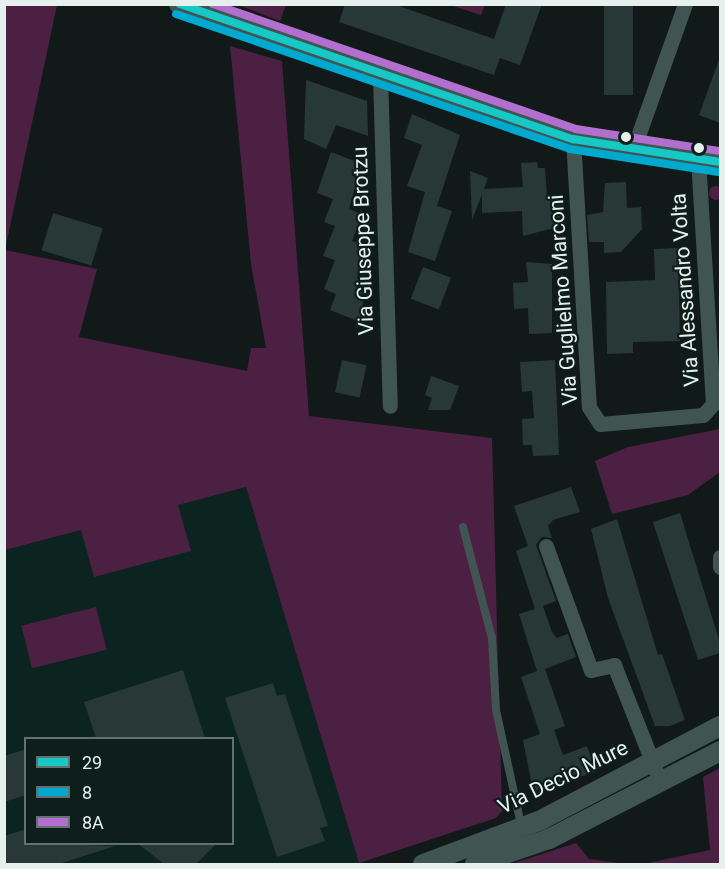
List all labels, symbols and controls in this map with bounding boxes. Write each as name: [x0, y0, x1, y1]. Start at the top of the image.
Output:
unlabelled marker: [620, 131, 632, 143]
unlabelled marker: [693, 142, 705, 154]
street label: Via Giuseppe Brotzu: [347, 146, 379, 336]
street label: Via Alessandro Volta: [666, 192, 704, 388]
street label: Via Guglielmo Marconi: [543, 194, 583, 406]
street label: Via Decio Mure: [494, 735, 632, 819]
legend: [24, 737, 234, 845]
text: 29: [82, 752, 102, 773]
text: 8: [82, 782, 92, 803]
text: 8A: [82, 812, 104, 833]

